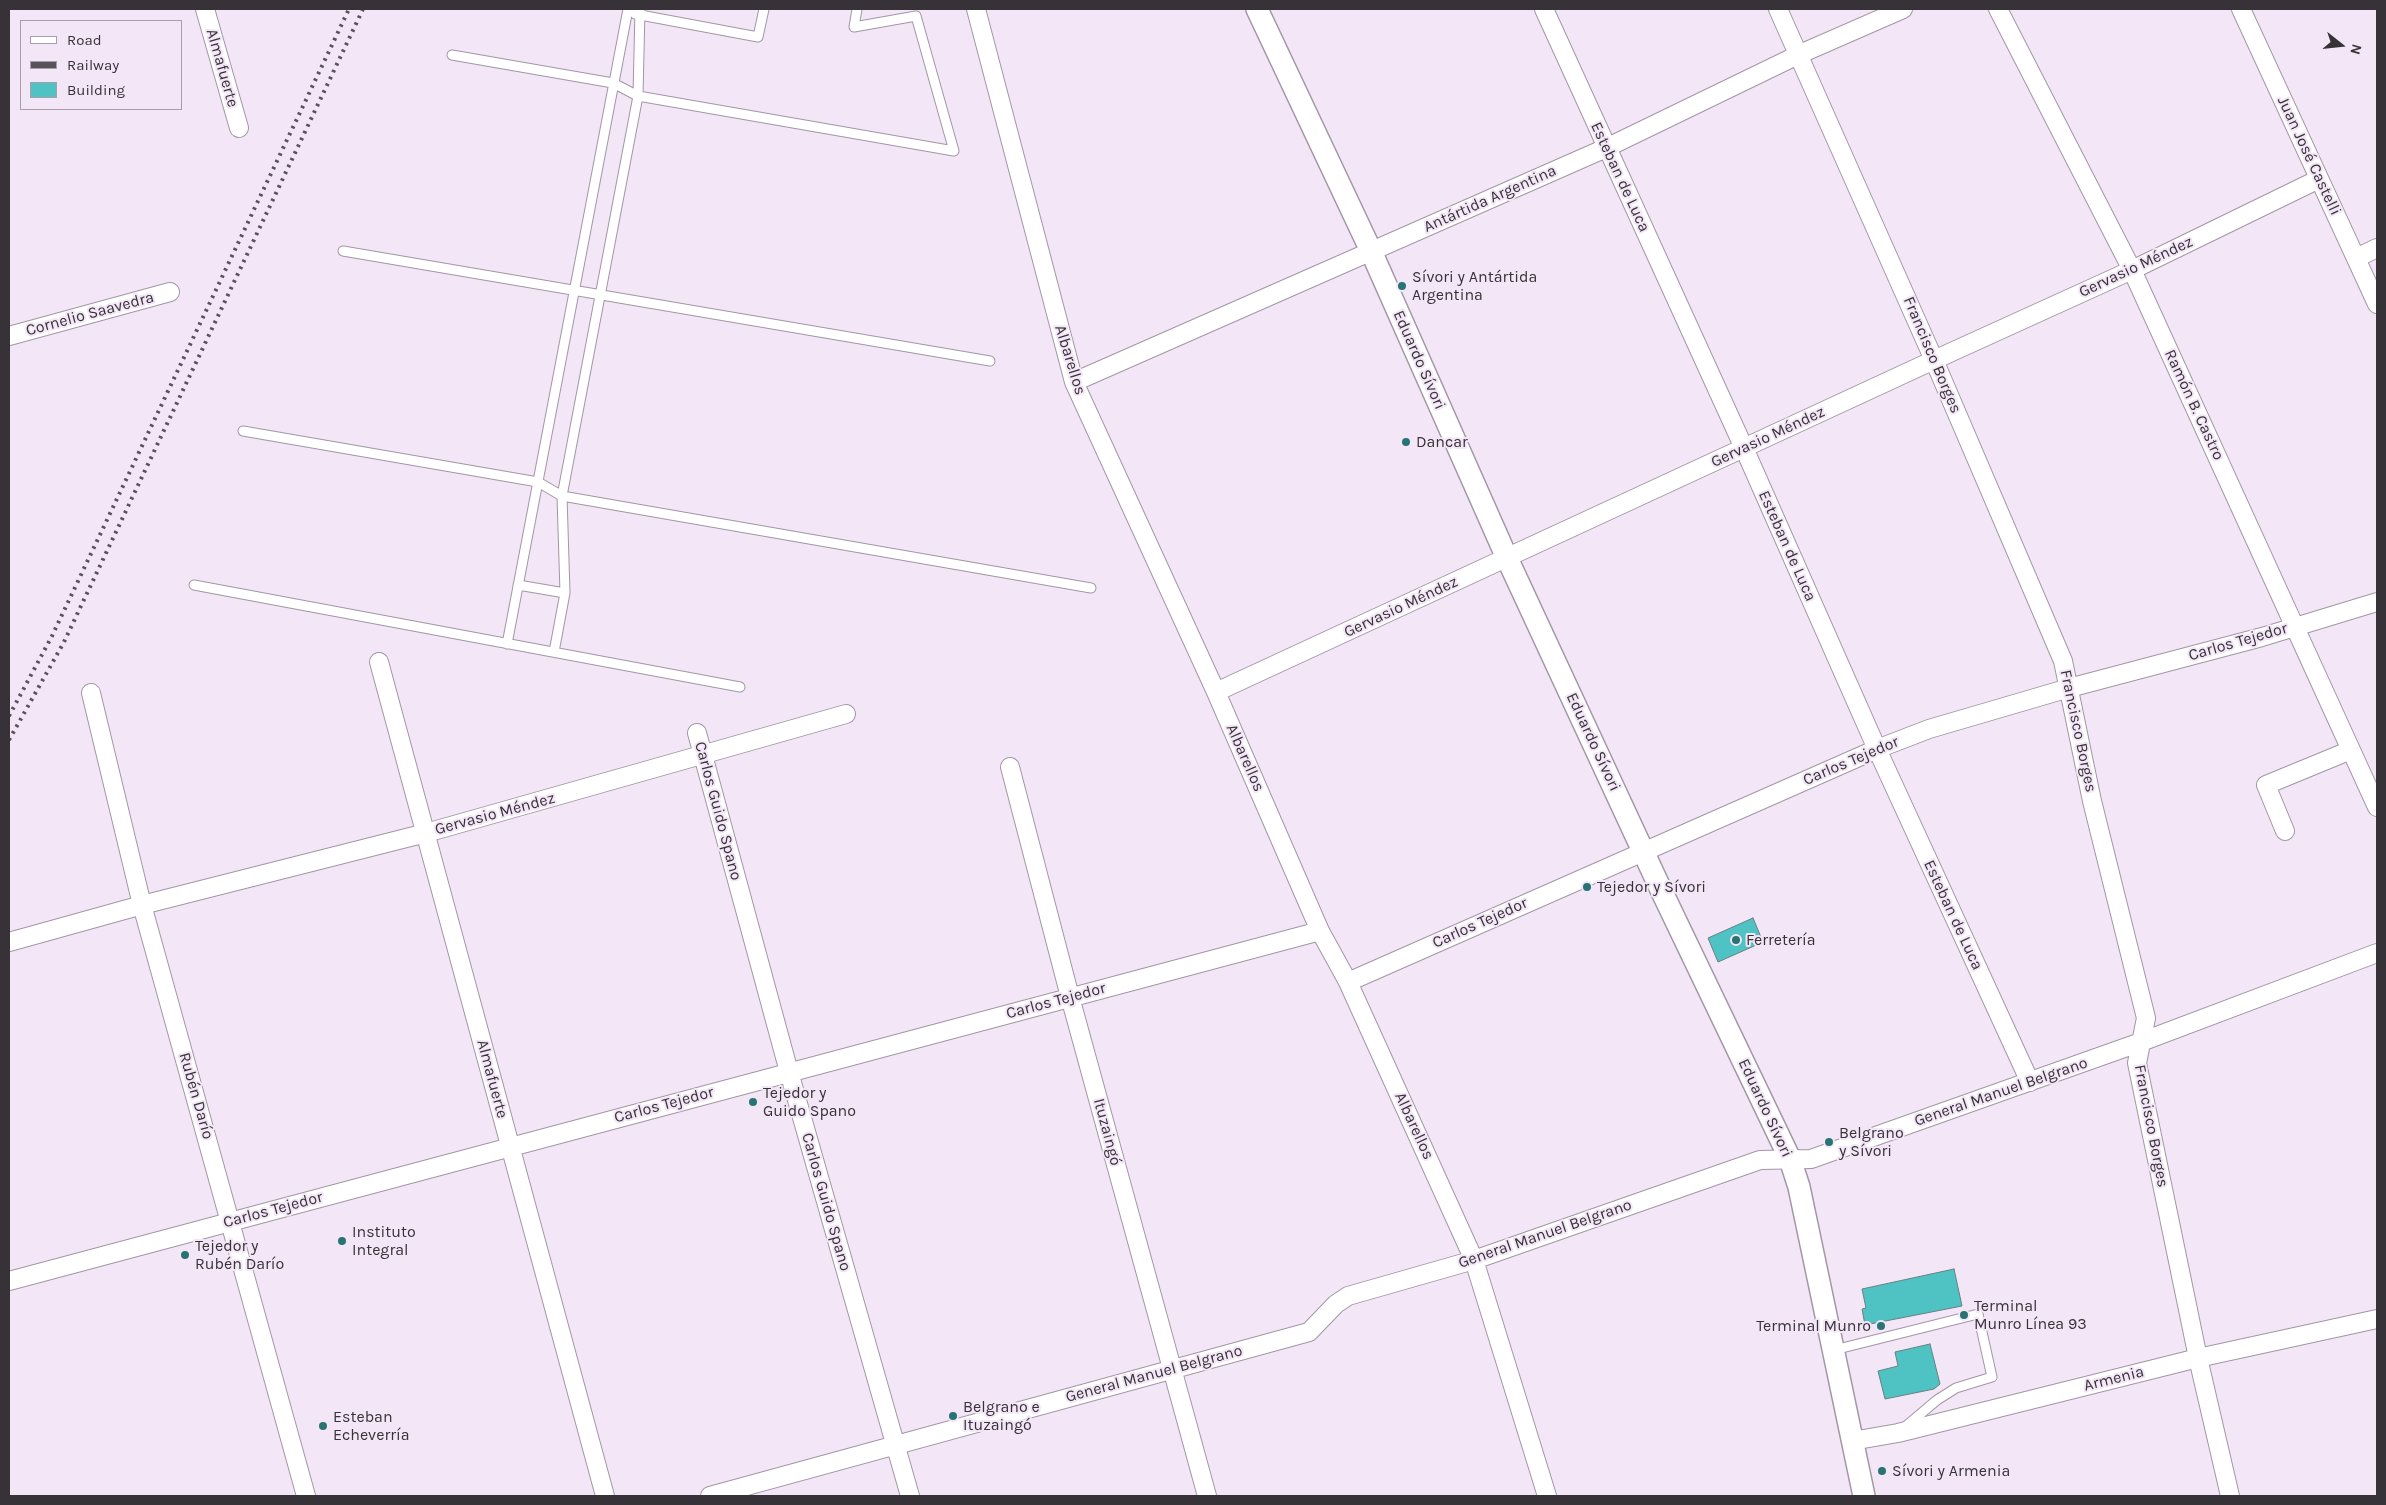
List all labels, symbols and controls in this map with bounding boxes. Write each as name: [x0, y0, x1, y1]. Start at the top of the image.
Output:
legend: [20, 20, 182, 110]
north arrow: [2316, 20, 2366, 70]
street label: Almafuerte: [202, 26, 242, 110]
text: Road: [67, 31, 102, 49]
text: N: [2346, 42, 2365, 56]
text: Railway: [67, 56, 119, 74]
text: Building: [67, 81, 125, 99]
street label: Juan José Castelli: [2273, 93, 2345, 219]
street label: Esteban de Luca: [1586, 119, 1654, 235]
street label: Antártida Argentina: [1421, 161, 1559, 237]
street label: Gervasio Méndez: [2076, 232, 2196, 302]
place label: Sívori y Antártida Argentina: [1412, 267, 1537, 305]
marker: Sívori y Antártida Argentina: [1396, 280, 1408, 292]
street label: Cornelio Saavedra: [24, 288, 156, 340]
street label: Francisco Borges: [1899, 294, 1965, 416]
street label: Eduardo Sívori: [1389, 307, 1449, 413]
street label: Albarellos: [1050, 323, 1090, 397]
street label: Ramón B. Castro: [2160, 347, 2228, 463]
street label: Gervasio Méndez: [1708, 402, 1828, 472]
place label: Dancar: [1416, 432, 1468, 452]
marker: Dancar: [1400, 436, 1412, 448]
street label: Esteban de Luca: [1754, 488, 1820, 604]
street label: Gervasio Méndez: [1341, 572, 1461, 642]
street label: Carlos Tejedor: [2186, 619, 2290, 665]
street label: Francisco Borges: [2056, 668, 2100, 794]
street label: Eduardo Sívori: [1562, 690, 1624, 794]
street label: Albarellos: [1222, 721, 1268, 795]
street label: Carlos Tejedor: [1800, 732, 1902, 790]
street label: Carlos Guido Spano: [690, 740, 746, 882]
street label: Gervasio Méndez: [433, 789, 557, 839]
street label: Esteban de Luca: [1919, 857, 1987, 973]
place label: Tejedor y Sívori: [1597, 877, 1706, 897]
marker: Tejedor y Sívori: [1581, 881, 1593, 893]
street label: Carlos Tejedor: [1429, 893, 1531, 953]
place label: Ferretería: [1746, 930, 1816, 950]
marker: Ferretería: [1730, 934, 1742, 946]
street label: Carlos Tejedor: [1004, 979, 1108, 1023]
street label: Almafuerte: [472, 1037, 512, 1121]
street label: Rubén Darío: [174, 1050, 218, 1142]
street label: General Manuel Belgrano: [1912, 1053, 2090, 1131]
street label: Eduardo Sívori: [1734, 1056, 1796, 1160]
street label: Francisco Borges: [2130, 1063, 2172, 1189]
street label: Carlos Tejedor: [612, 1083, 716, 1127]
place label: Tejedor y Guido Spano: [763, 1083, 856, 1121]
street label: Albarellos: [1390, 1089, 1438, 1163]
marker: Tejedor y Guido Spano: [747, 1096, 759, 1108]
street label: Ituzaingó: [1089, 1096, 1125, 1168]
place label: Belgrano y Sívori: [1839, 1123, 1904, 1161]
street label: Carlos Guido Spano: [797, 1131, 855, 1273]
marker: Belgrano y Sívori: [1823, 1136, 1835, 1148]
street label: Carlos Tejedor: [221, 1188, 325, 1232]
street label: General Manuel Belgrano: [1456, 1195, 1634, 1273]
place label: Instituto Integral: [352, 1222, 416, 1260]
marker: Instituto Integral: [336, 1235, 348, 1247]
place label: Tejedor y Rubén Darío: [195, 1236, 284, 1274]
marker: Tejedor y Rubén Darío: [179, 1249, 191, 1261]
place label: Terminal Munro Línea 93: [1974, 1296, 2087, 1334]
marker: Terminal Munro Línea 93: [1958, 1309, 1970, 1321]
place label: Terminal Munro: [1756, 1316, 1871, 1336]
marker: Terminal Munro: [1875, 1320, 1887, 1332]
street label: General Manuel Belgrano: [1064, 1341, 1244, 1407]
street label: Armenia: [2082, 1362, 2146, 1396]
place label: Belgrano e Ituzaingó: [963, 1397, 1040, 1435]
place label: Esteban Echeverría: [333, 1407, 410, 1445]
marker: Belgrano e Ituzaingó: [947, 1410, 959, 1422]
marker: Esteban Echeverría: [317, 1420, 329, 1432]
place label: Sívori y Armenia: [1892, 1461, 2010, 1481]
marker: Sívori y Armenia: [1876, 1465, 1888, 1477]

